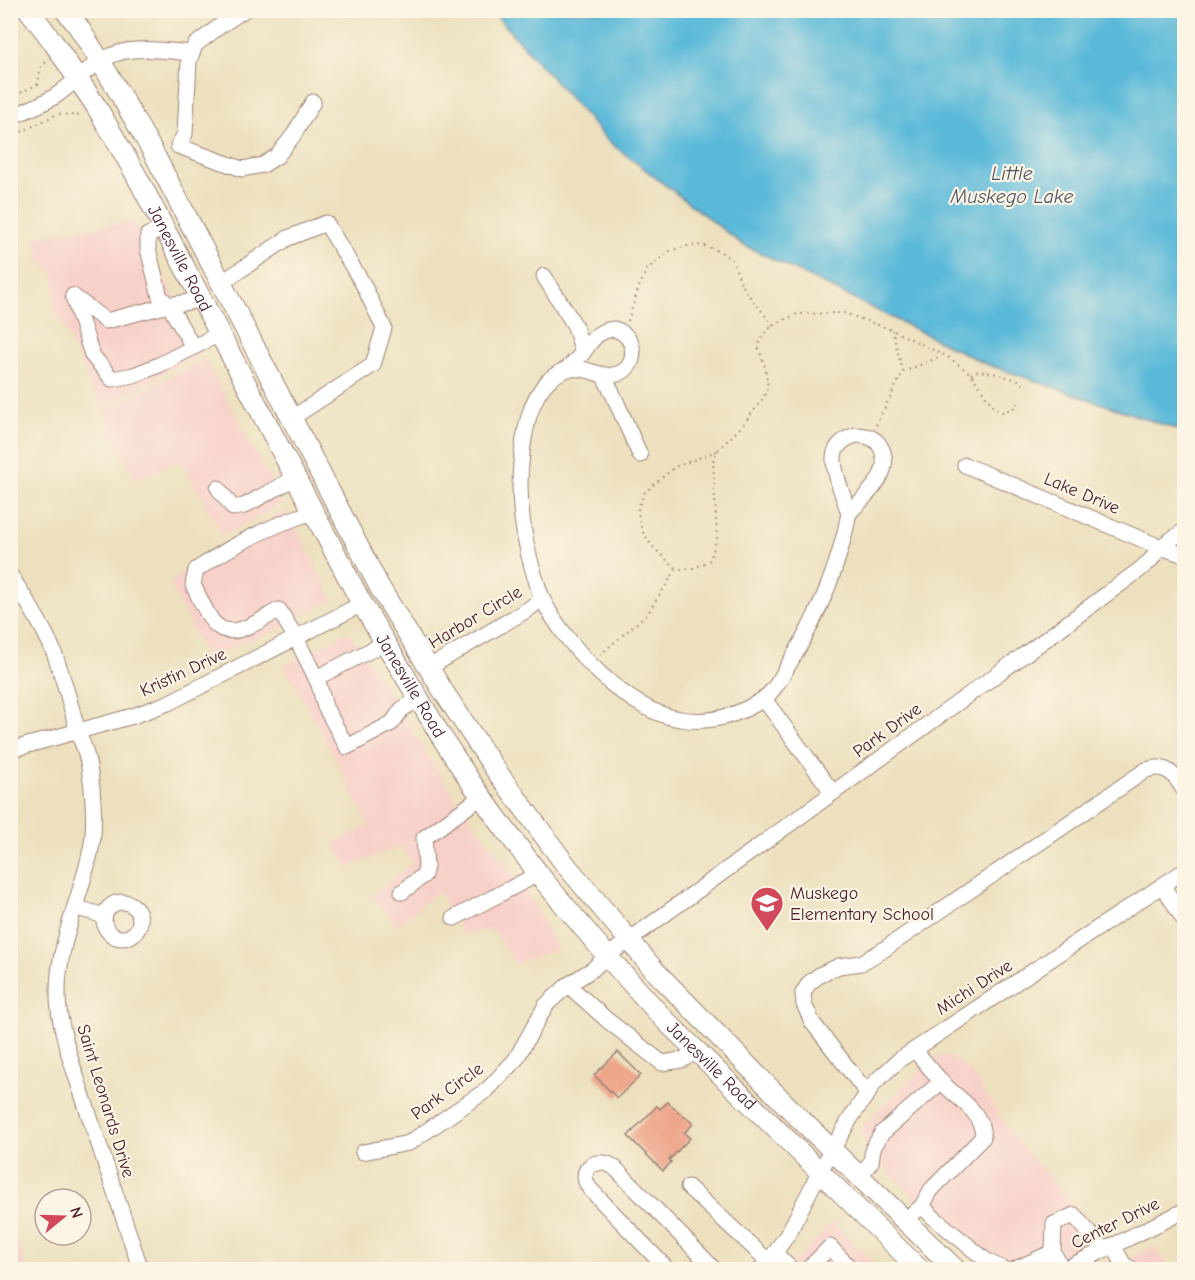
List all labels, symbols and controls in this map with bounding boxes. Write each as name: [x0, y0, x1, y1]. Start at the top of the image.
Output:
water label: Little Muskego Lake: [950, 162, 1074, 208]
street label: Janesville Road: [143, 202, 216, 315]
street label: Lake Drive: [1041, 468, 1123, 519]
street label: Harbor Circle: [425, 581, 526, 654]
street label: Janesville Road: [371, 630, 450, 742]
street label: Kristin Drive: [137, 643, 230, 702]
street label: Park Drive: [849, 699, 926, 762]
place label: Muskego Elementary School: [790, 883, 934, 925]
school or university icon: Muskego Elementary School: [749, 885, 785, 932]
street label: Michi Drive: [932, 955, 1016, 1020]
street label: Janesville Road: [662, 1017, 760, 1115]
street label: Saint Leonards Drive: [72, 1022, 139, 1180]
street label: Park Circle: [407, 1058, 487, 1125]
north arrow: [33, 1187, 93, 1247]
street label: Center Drive: [1068, 1193, 1163, 1254]
text: N: [66, 1205, 86, 1220]

